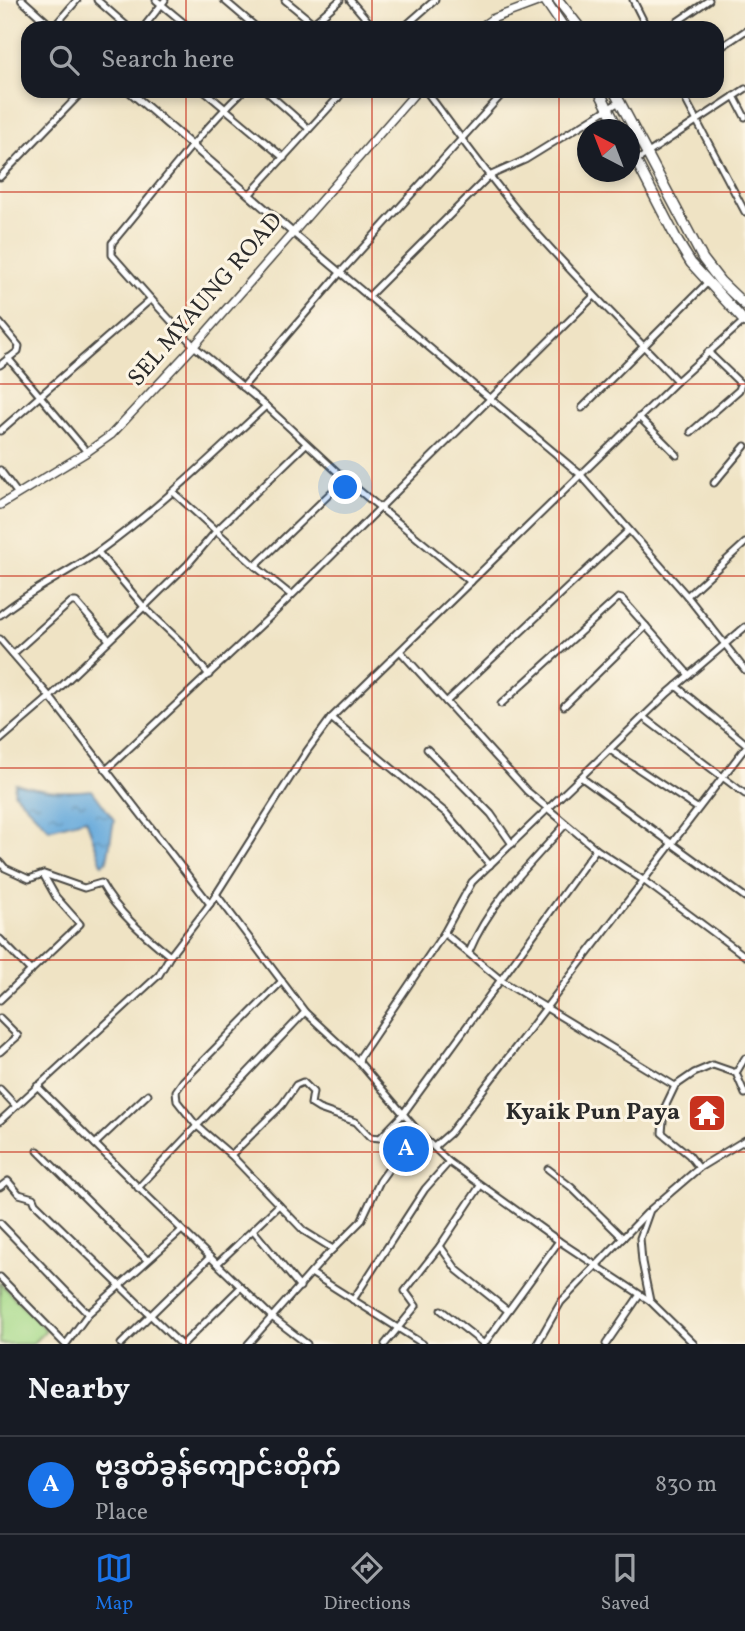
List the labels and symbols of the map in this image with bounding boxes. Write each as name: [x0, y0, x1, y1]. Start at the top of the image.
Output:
north arrow: [577, 119, 640, 182]
street label: SEL MYAUNG ROAD: [121, 205, 291, 395]
your location: [328, 470, 362, 504]
temple icon: Kyaik Pun Paya: [686, 1092, 728, 1134]
place label: Kyaik Pun Paya: [506, 1096, 680, 1130]
pin: A: [383, 1123, 429, 1175]

